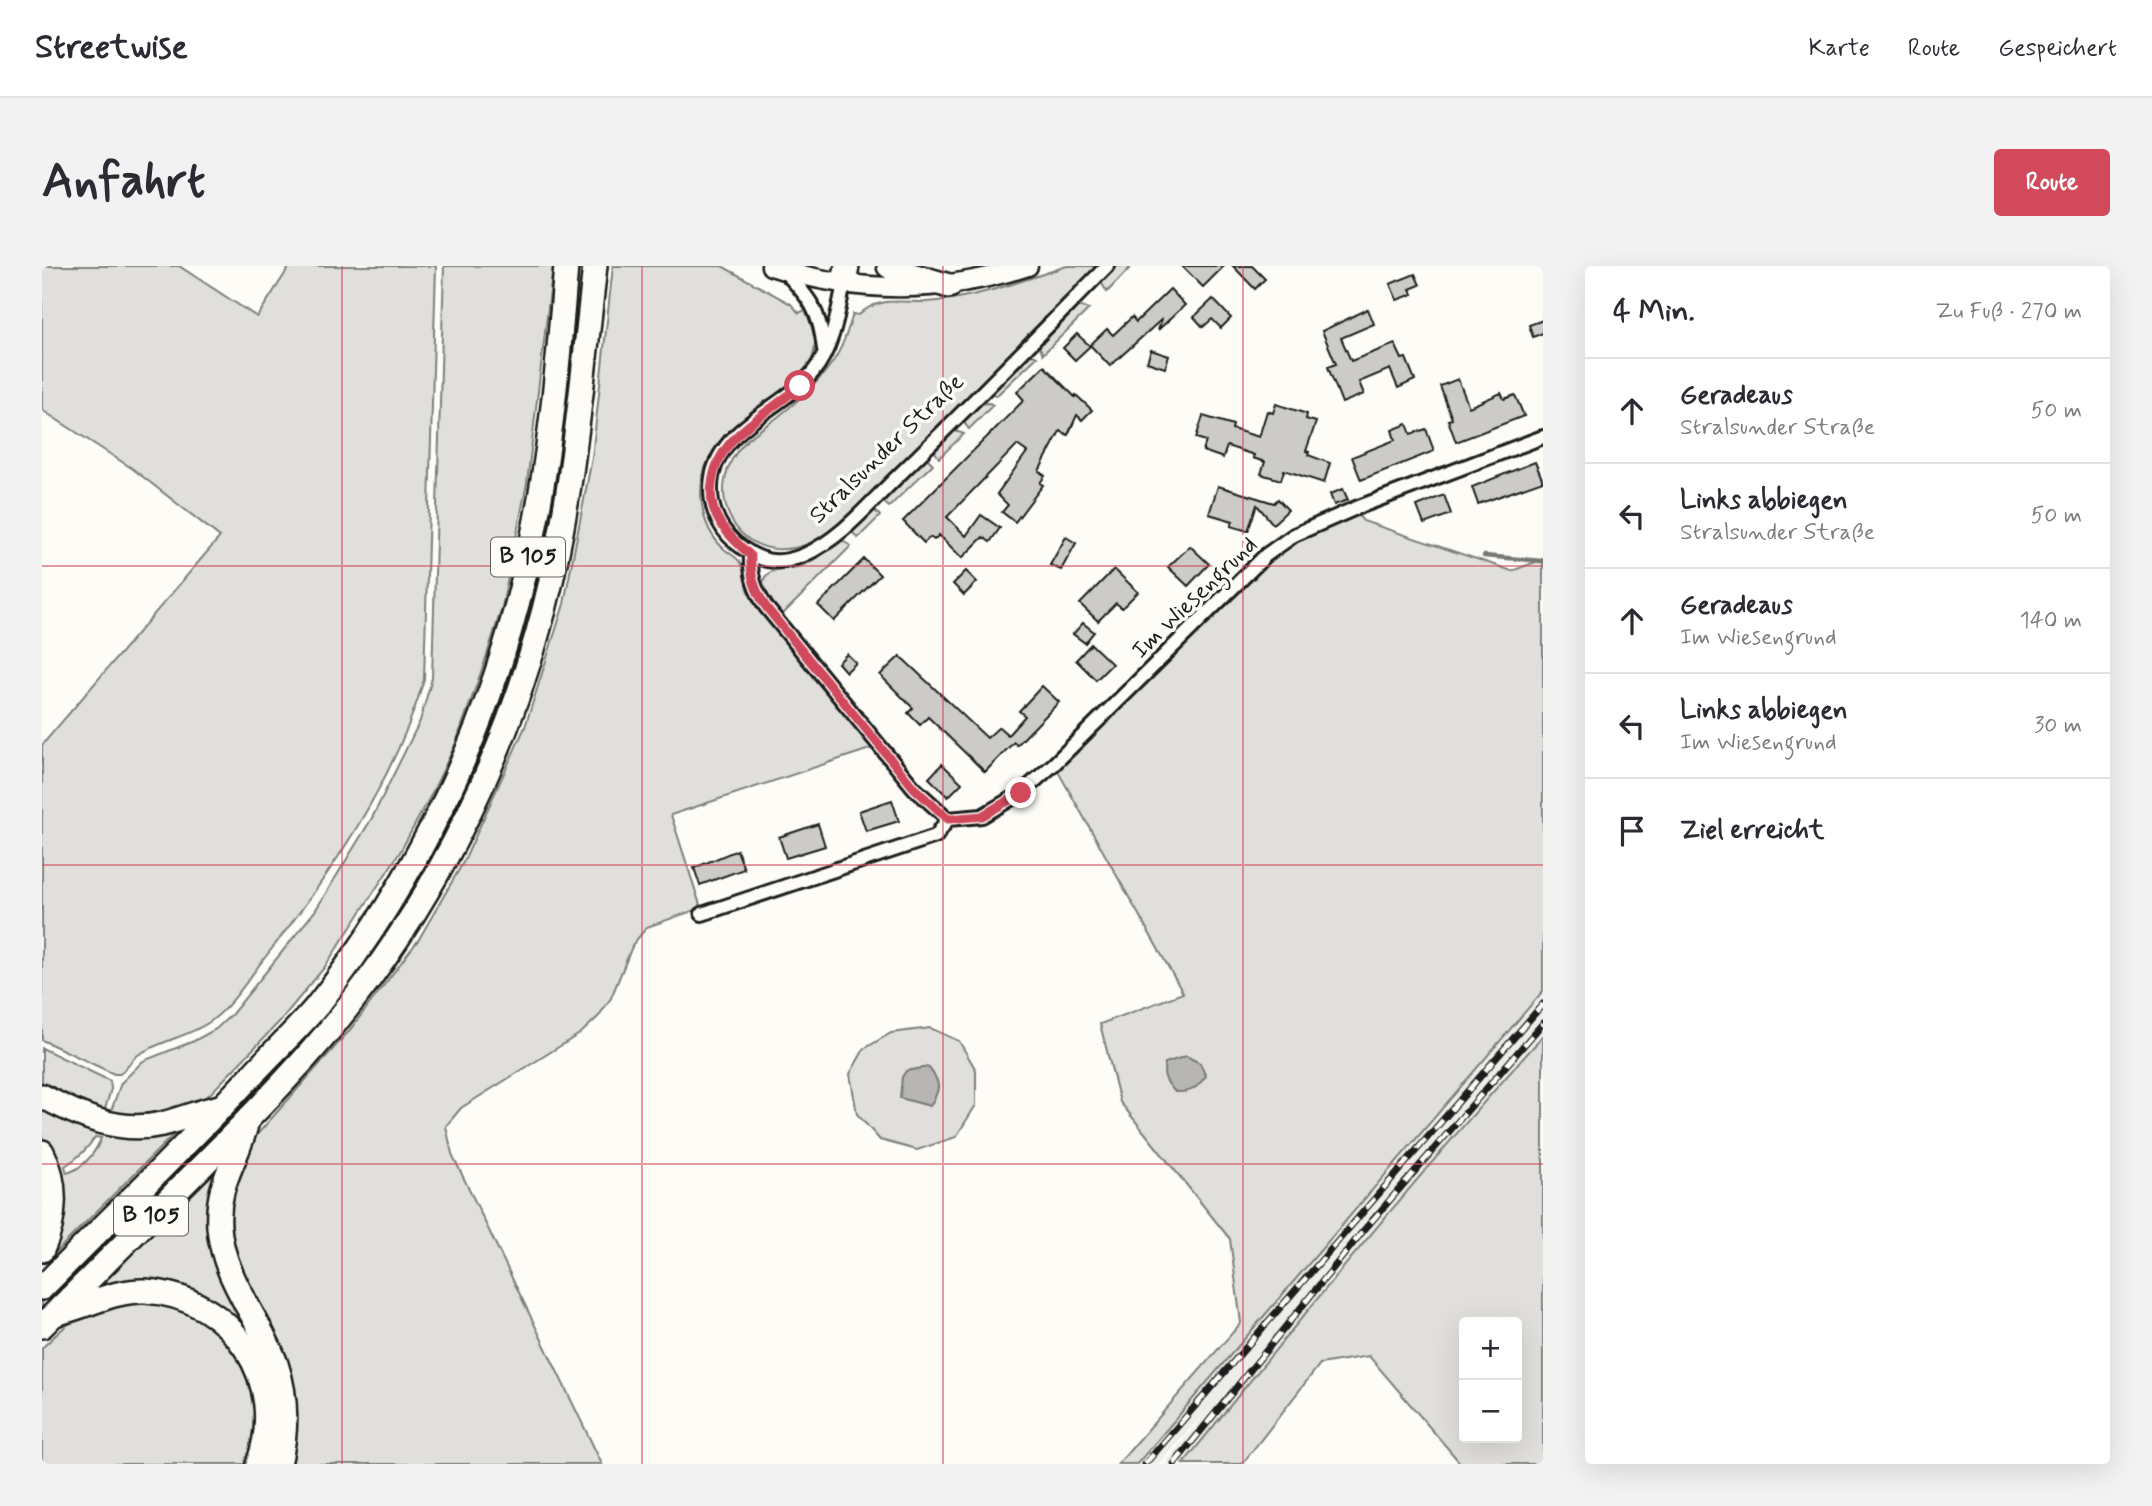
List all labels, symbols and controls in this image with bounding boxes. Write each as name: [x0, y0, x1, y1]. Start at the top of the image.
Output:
text: Streetwise: [35, 26, 188, 70]
text: Karte: [1808, 33, 1870, 64]
text: Route: [1908, 33, 1960, 64]
text: Gespeichert: [1998, 33, 2117, 64]
button: Route: [1994, 149, 2110, 216]
text: Anfahrt: [42, 150, 205, 215]
text: 4 Min.: [1613, 292, 1695, 331]
text: Zu Fuß · 270 m: [1936, 297, 2082, 327]
street label: Stralsunder Straße: [803, 367, 971, 531]
route start: [784, 370, 815, 401]
text: Geradeaus: [1680, 379, 1793, 413]
icon: ahead: [1613, 392, 1651, 430]
text: 50 m: [2031, 396, 2082, 426]
text: Stralsunder Straße: [1680, 413, 1875, 443]
text: Links abbiegen: [1680, 484, 1848, 518]
icon: left: [1613, 497, 1651, 535]
text: 50 m: [2031, 501, 2082, 531]
text: Stralsunder Straße: [1680, 518, 1875, 548]
street label: Im Wiesengrund: [1125, 530, 1267, 668]
road number: B 105: [491, 538, 565, 576]
text: Geradeaus: [1680, 589, 1793, 623]
icon: ahead: [1613, 602, 1651, 640]
text: 140 m: [2019, 606, 2082, 636]
text: Im Wiesengrund: [1680, 623, 1837, 653]
text: Links abbiegen: [1680, 694, 1848, 728]
icon: left: [1613, 707, 1651, 745]
text: 30 m: [2034, 711, 2082, 741]
text: Im Wiesengrund: [1680, 728, 1837, 758]
route end: [1005, 777, 1036, 808]
icon: arrive: [1613, 812, 1651, 850]
text: Ziel erreicht: [1680, 814, 1824, 848]
road number: B 105: [114, 1197, 188, 1236]
map controls: [1459, 1317, 1522, 1443]
button: +: [1459, 1317, 1522, 1380]
button: −: [1459, 1380, 1522, 1443]

